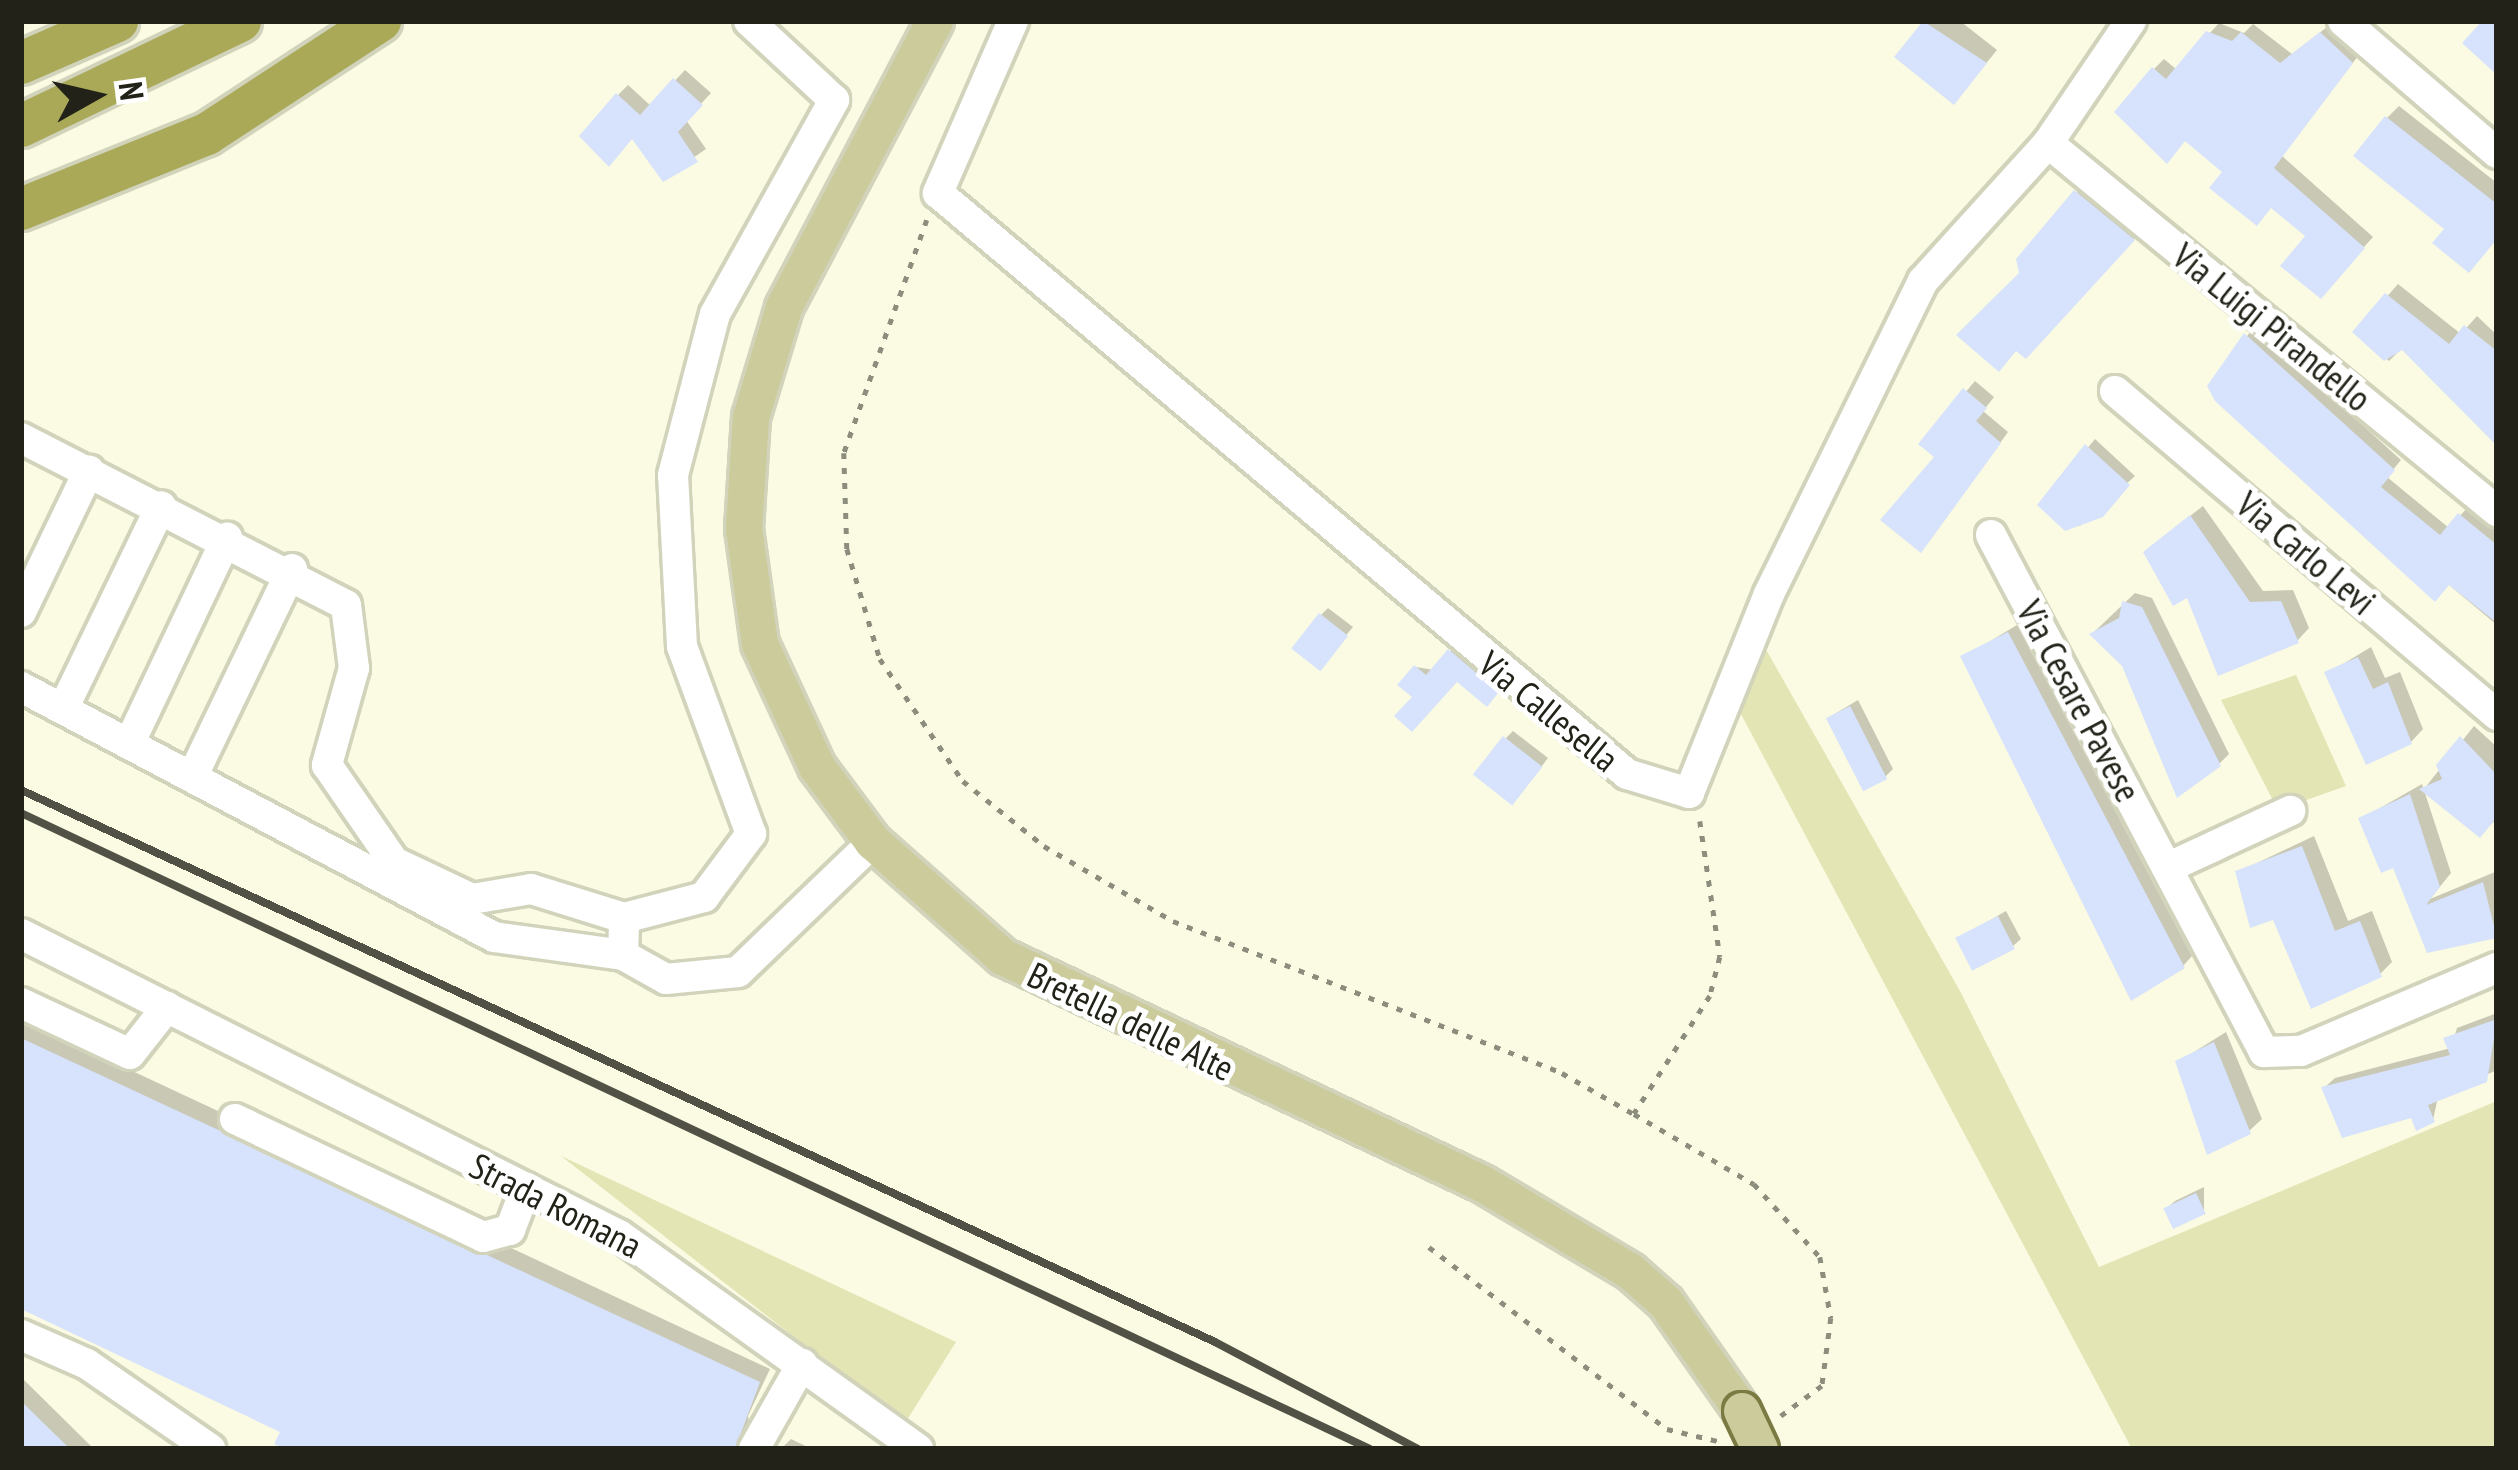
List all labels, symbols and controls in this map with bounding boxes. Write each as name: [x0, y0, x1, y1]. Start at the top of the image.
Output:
north arrow: [36, 36, 156, 156]
text: N: [110, 79, 155, 103]
street label: Via Luigi Pirandello: [2164, 234, 2380, 420]
street label: Via Carlo Levi: [2228, 483, 2384, 623]
street label: Via Cesare Pavese: [2008, 593, 2150, 809]
street label: Via Callesella: [1471, 642, 1627, 780]
street label: Bretella delle Alte: [1021, 952, 1241, 1090]
street label: Strada Romana: [463, 1143, 649, 1267]

